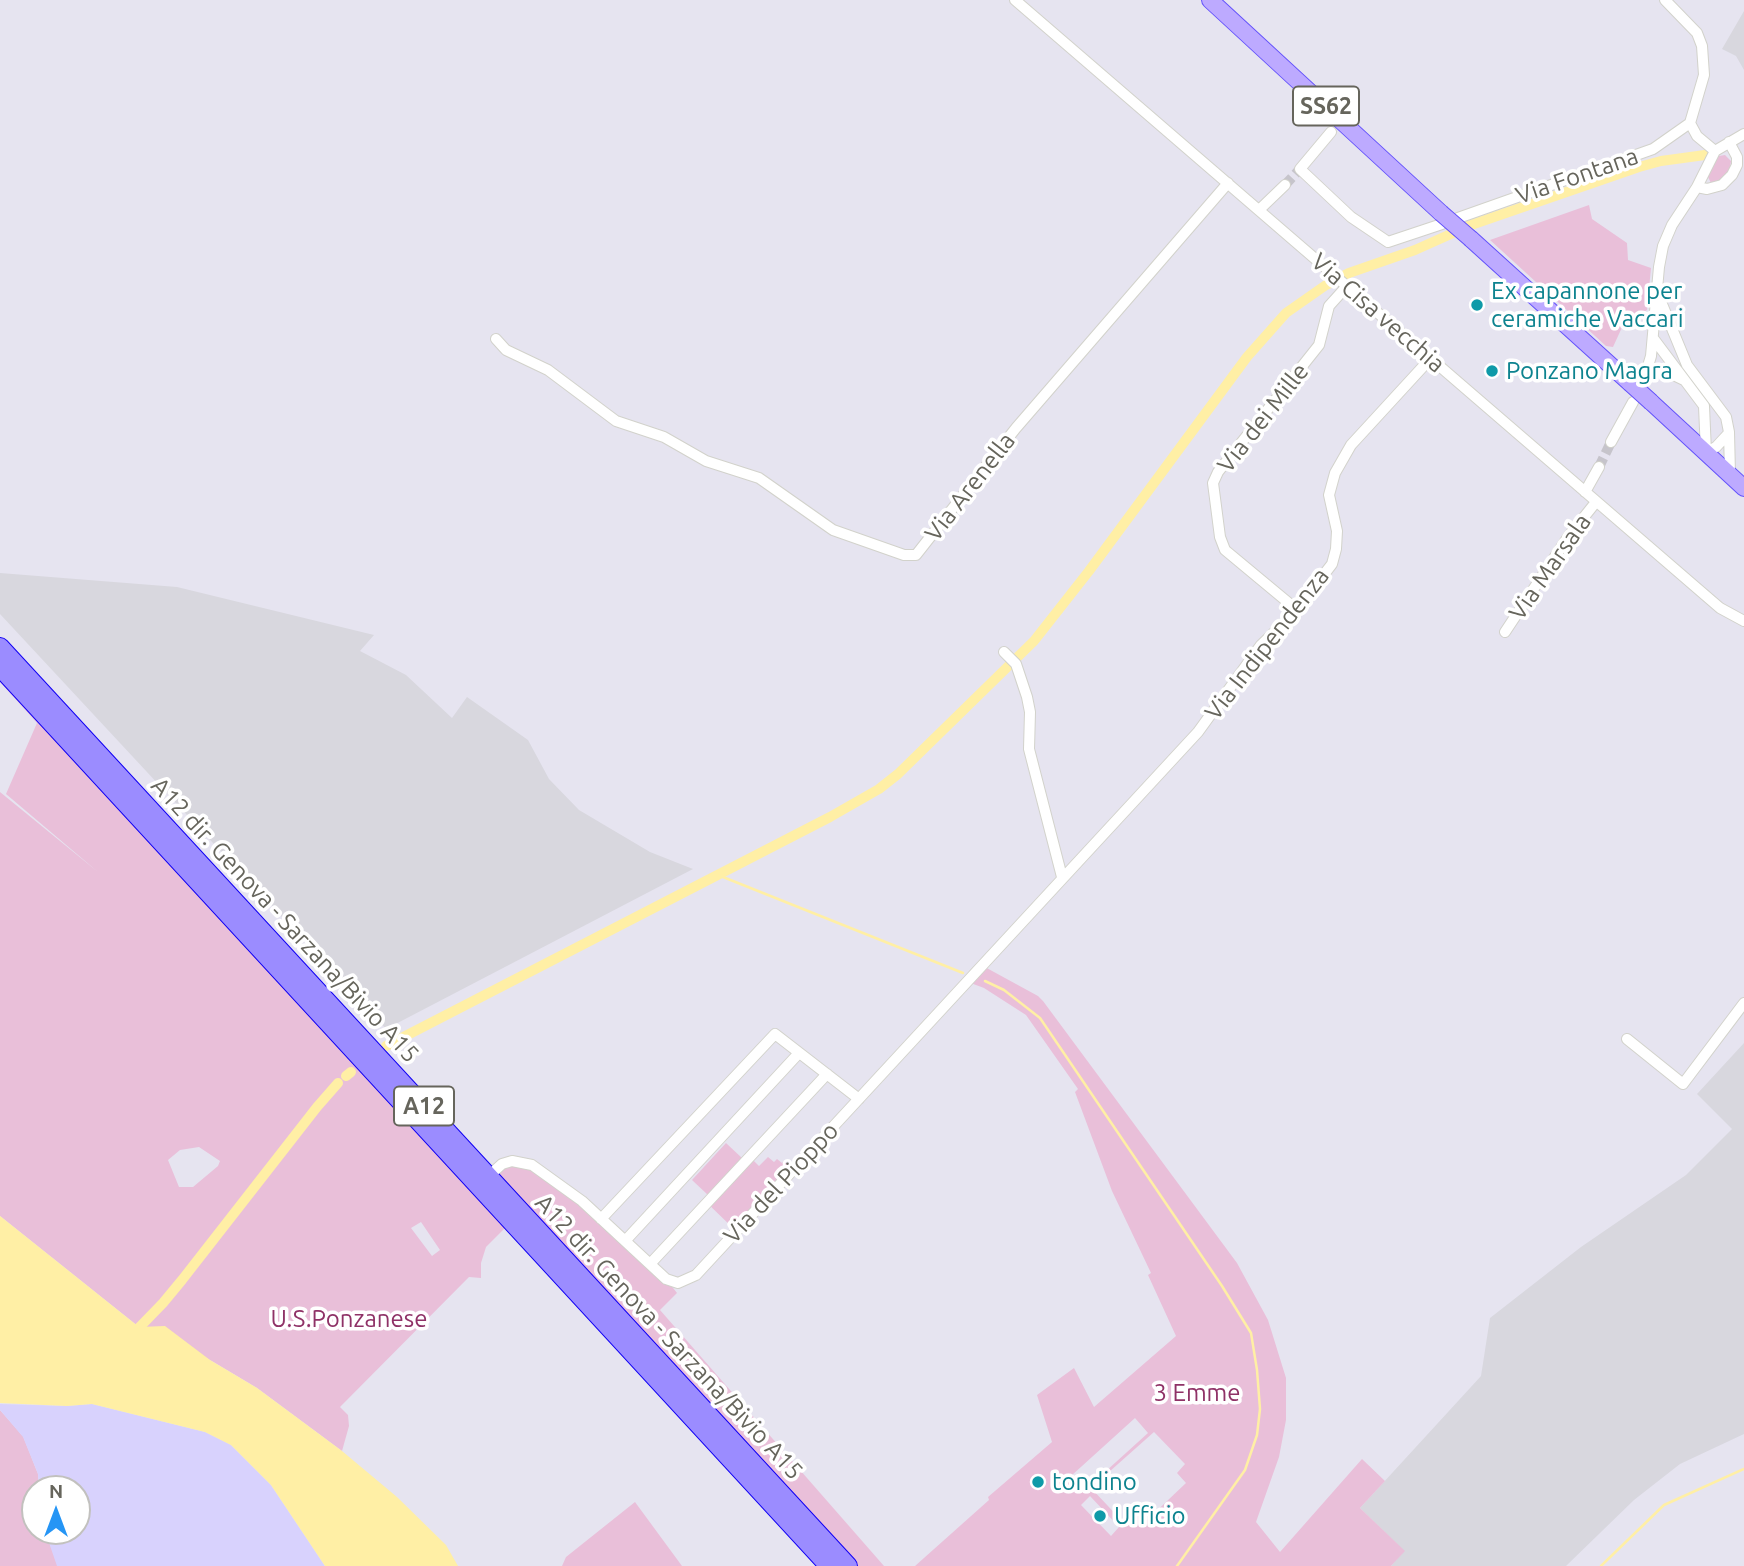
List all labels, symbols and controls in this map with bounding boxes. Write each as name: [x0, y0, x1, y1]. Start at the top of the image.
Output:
road number: SS62: [1293, 86, 1359, 125]
street label: Via Fontana: [1512, 142, 1642, 210]
street label: Via Cisa vecchia: [1305, 247, 1451, 379]
place label: Ex capannone per ceramiche Vaccari: [1491, 277, 1684, 333]
marker: Ex capannone per ceramiche Vaccari: [1469, 297, 1485, 313]
place label: Ponzano Magra: [1506, 357, 1673, 385]
street label: Via dei Mille: [1211, 358, 1315, 478]
marker: Ponzano Magra: [1484, 363, 1500, 379]
street label: Via Arenella: [919, 427, 1021, 547]
street label: Via Marsala: [1503, 508, 1597, 626]
street label: Via Indipendenza: [1199, 562, 1335, 726]
street label: A12 dir. Genova - Sarzana/Bivio A15: [145, 771, 425, 1069]
road number: A12: [394, 1086, 454, 1126]
street label: Via del Pioppo: [718, 1116, 844, 1250]
street label: A12 dir. Genova - Sarzana/Bivio A15: [529, 1188, 809, 1486]
park label: U.S.Ponzanese: [271, 1305, 427, 1333]
park label: 3 Emme: [1153, 1379, 1241, 1407]
place label: tondino: [1052, 1468, 1137, 1496]
marker: tondino: [1030, 1474, 1046, 1490]
north arrow: [21, 1475, 91, 1545]
text: N: [49, 1480, 63, 1502]
place label: Ufficio: [1114, 1502, 1186, 1530]
marker: Ufficio: [1092, 1508, 1108, 1524]

